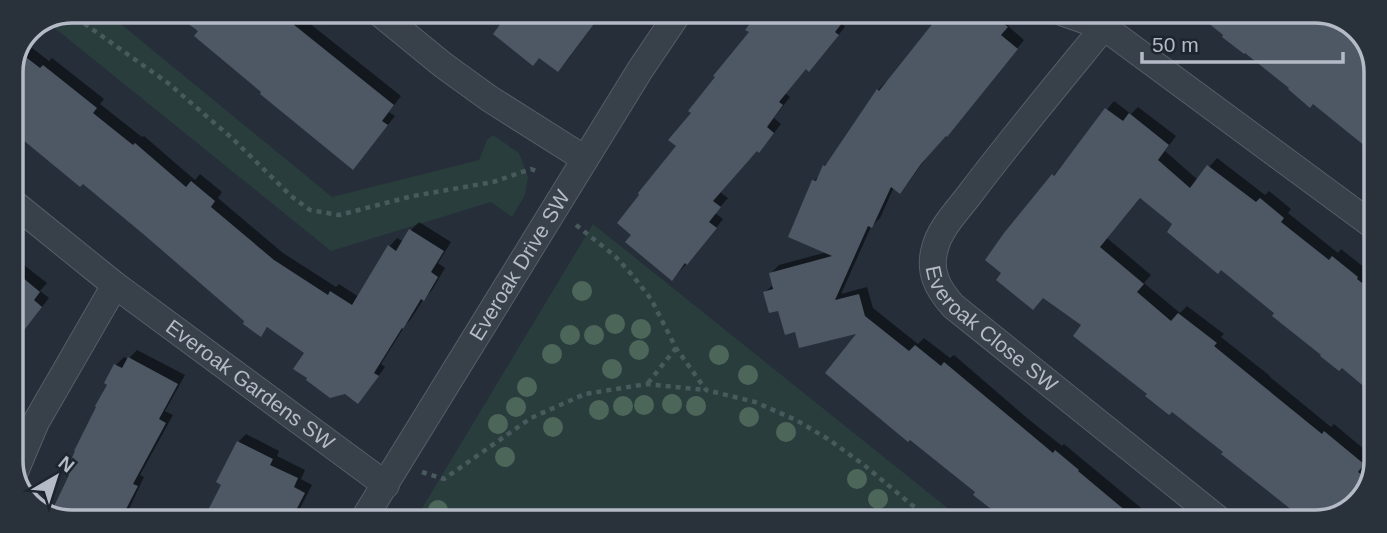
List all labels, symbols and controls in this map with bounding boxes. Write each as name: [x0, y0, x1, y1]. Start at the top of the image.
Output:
scale bar: [1142, 21, 1343, 65]
text: 50 m: [1152, 33, 1199, 56]
street label: Everoak Drive SW: [465, 186, 574, 344]
street label: Everoak Close SW: [922, 263, 1062, 396]
street label: Everoak Gardens SW: [162, 315, 339, 454]
north arrow: [21, 442, 91, 512]
text: N: [54, 452, 78, 477]

